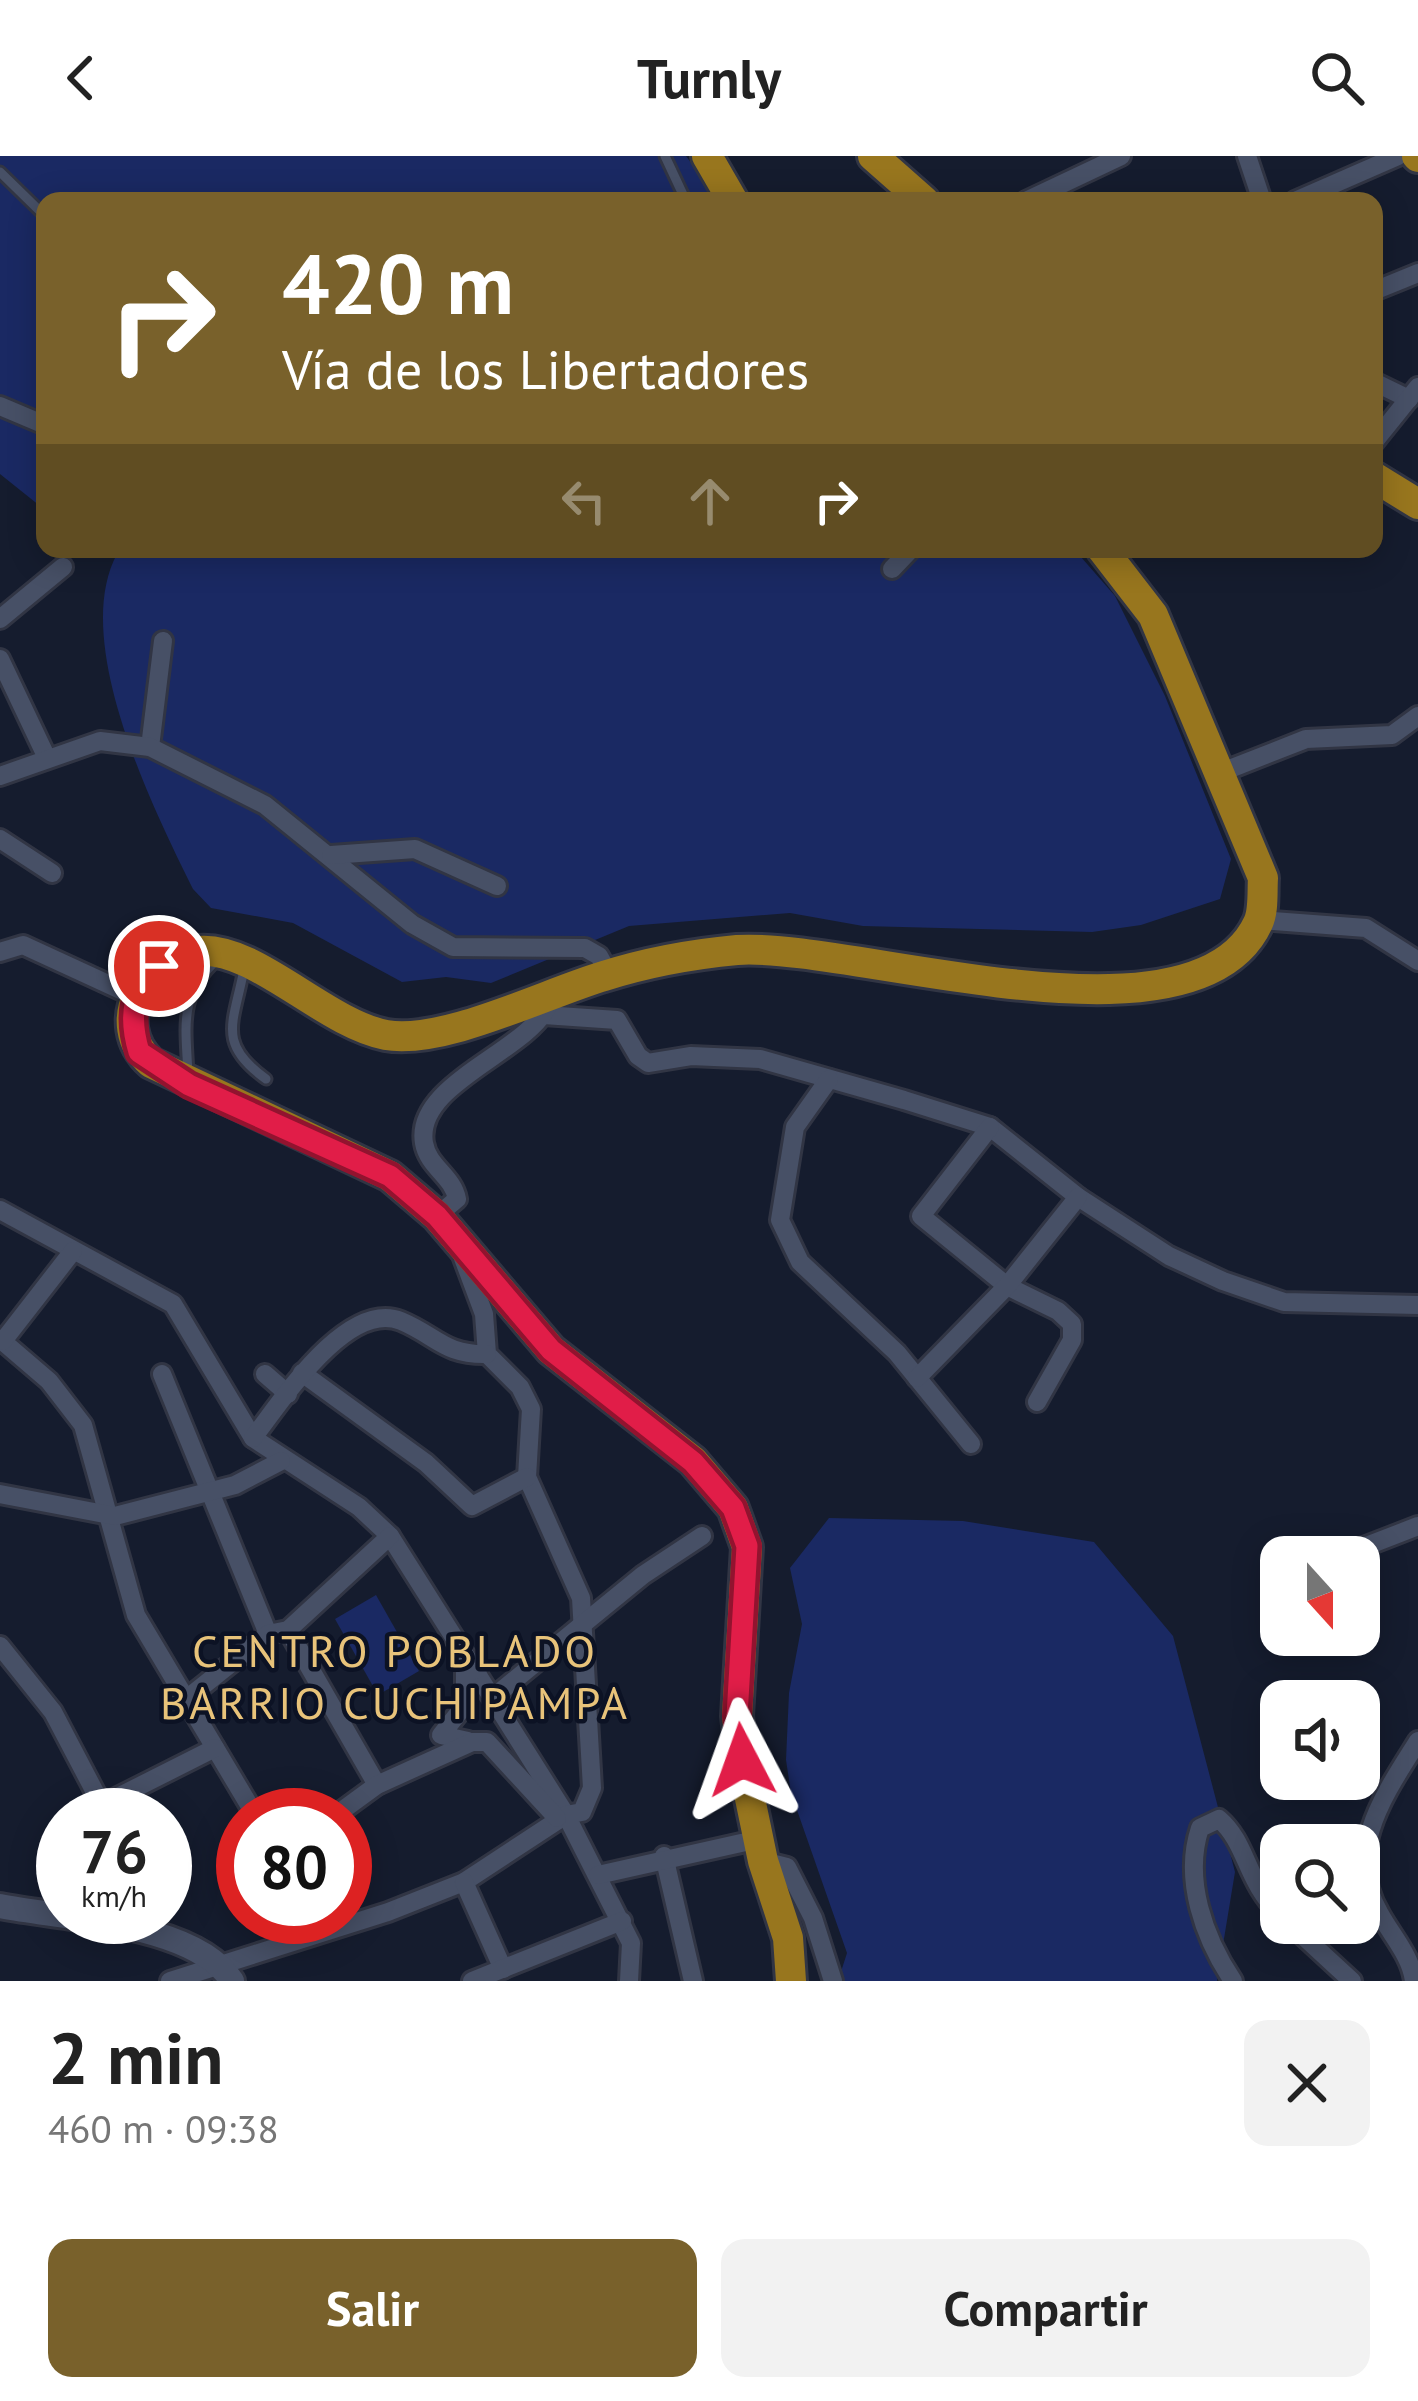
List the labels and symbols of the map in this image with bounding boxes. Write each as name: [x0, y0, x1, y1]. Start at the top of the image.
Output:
pin: [108, 915, 210, 1017]
north arrow: [1260, 1536, 1380, 1656]
district label: CENTRO POBLADO BARRIO CUCHIPAMPA: [160, 1621, 630, 1731]
position arrow: [679, 1697, 805, 1823]
speed limit sign: 80: [216, 1788, 372, 1944]

